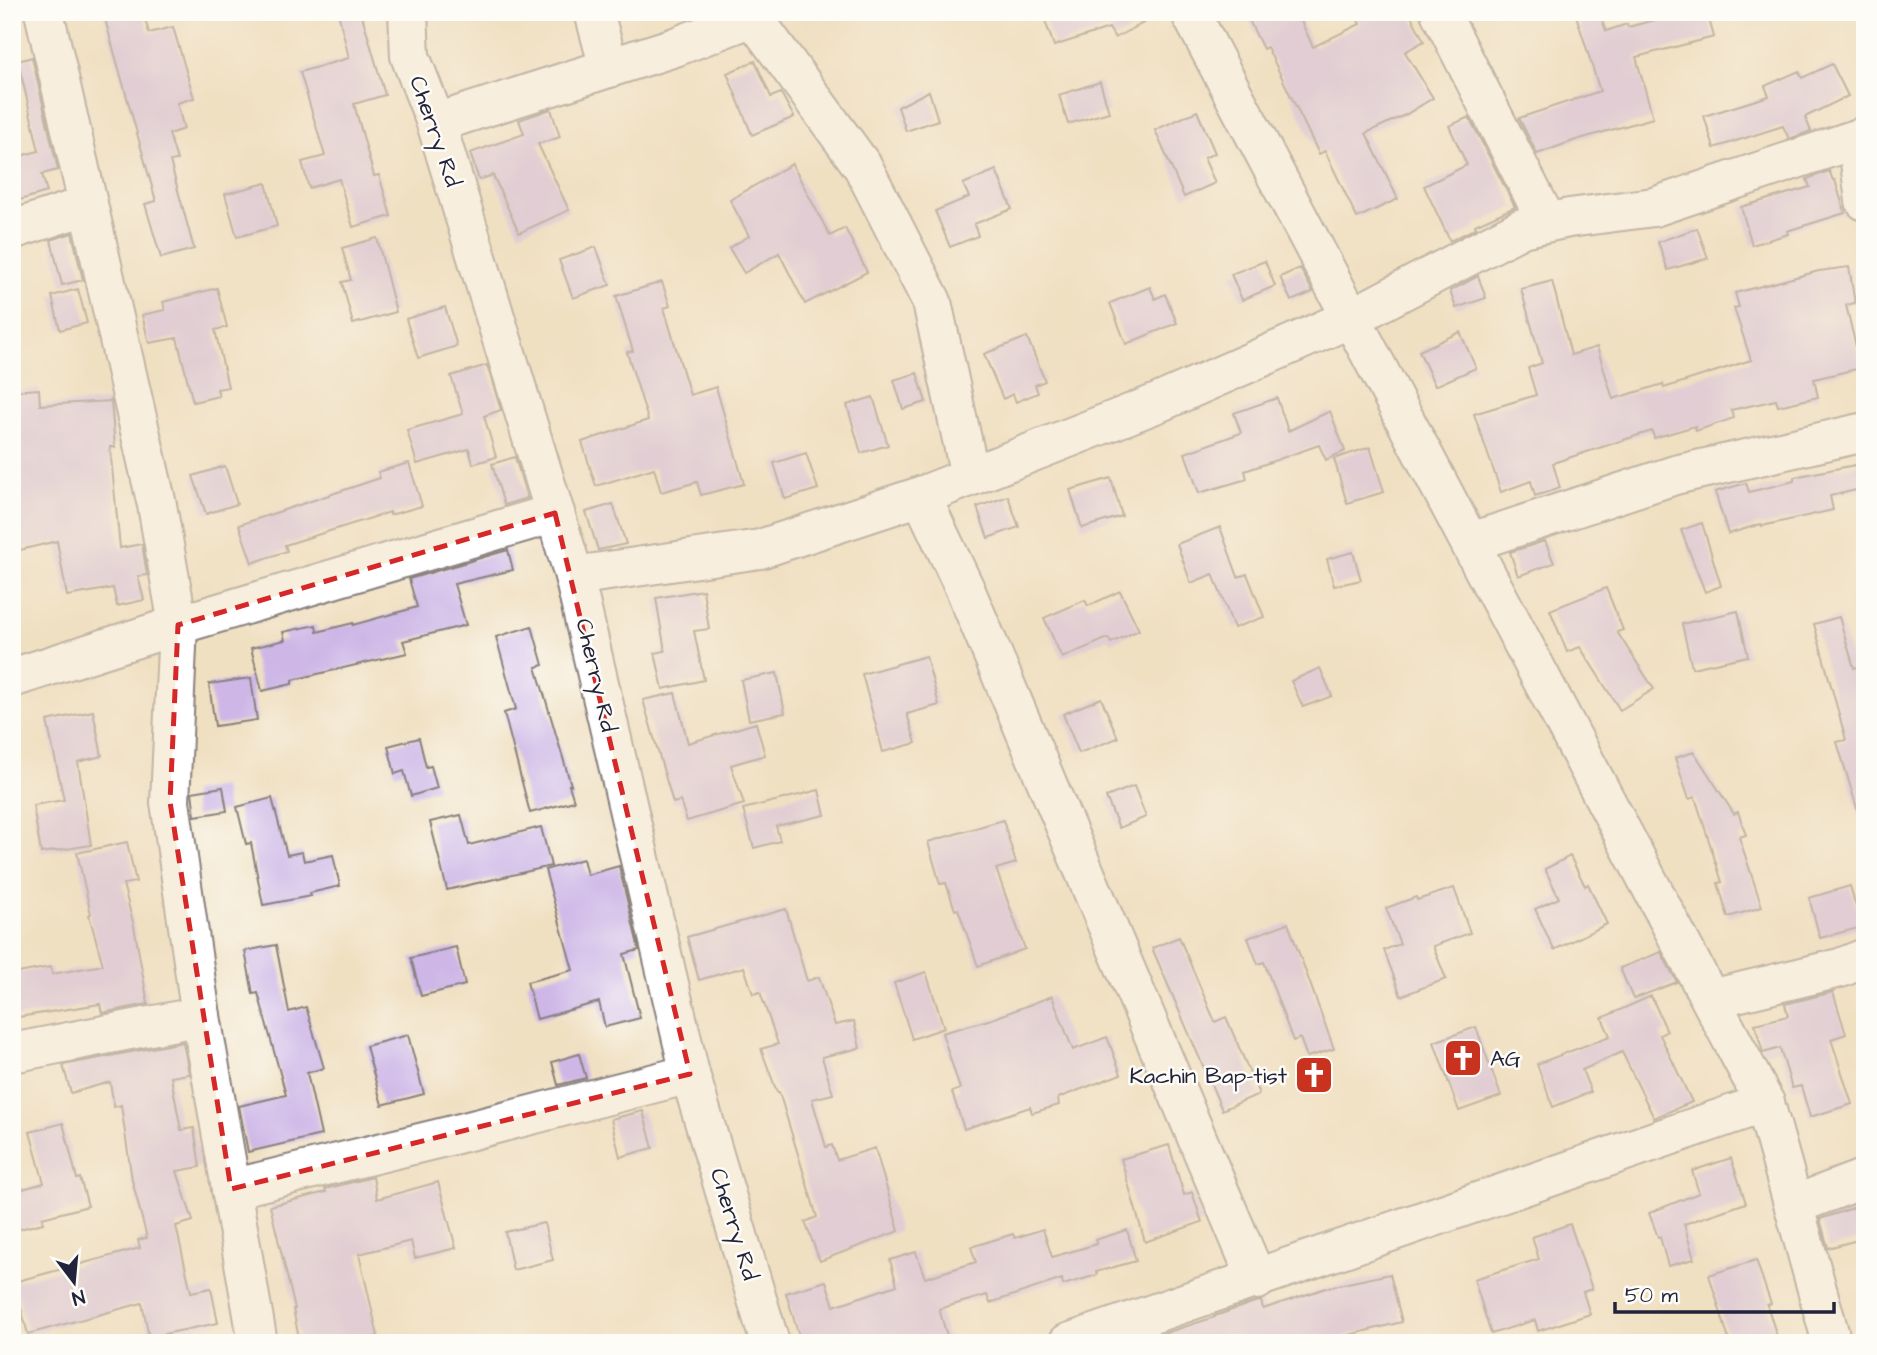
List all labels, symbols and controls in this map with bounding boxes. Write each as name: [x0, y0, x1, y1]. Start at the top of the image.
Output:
street label: Cherry Rd: [400, 71, 469, 192]
street label: Cherry Rd: [566, 615, 625, 736]
church icon: AG: [1442, 1037, 1484, 1079]
place label: AG: [1490, 1043, 1521, 1075]
church icon: Kachin Bap-tist: [1293, 1054, 1335, 1096]
place label: Kachin Bap-tist: [1130, 1060, 1288, 1092]
street label: Cherry Rd: [701, 1164, 766, 1285]
north arrow: [38, 1246, 108, 1316]
scale bar: [1615, 1271, 1833, 1315]
text: 50 m: [1625, 1281, 1679, 1310]
text: N: [69, 1282, 88, 1312]

